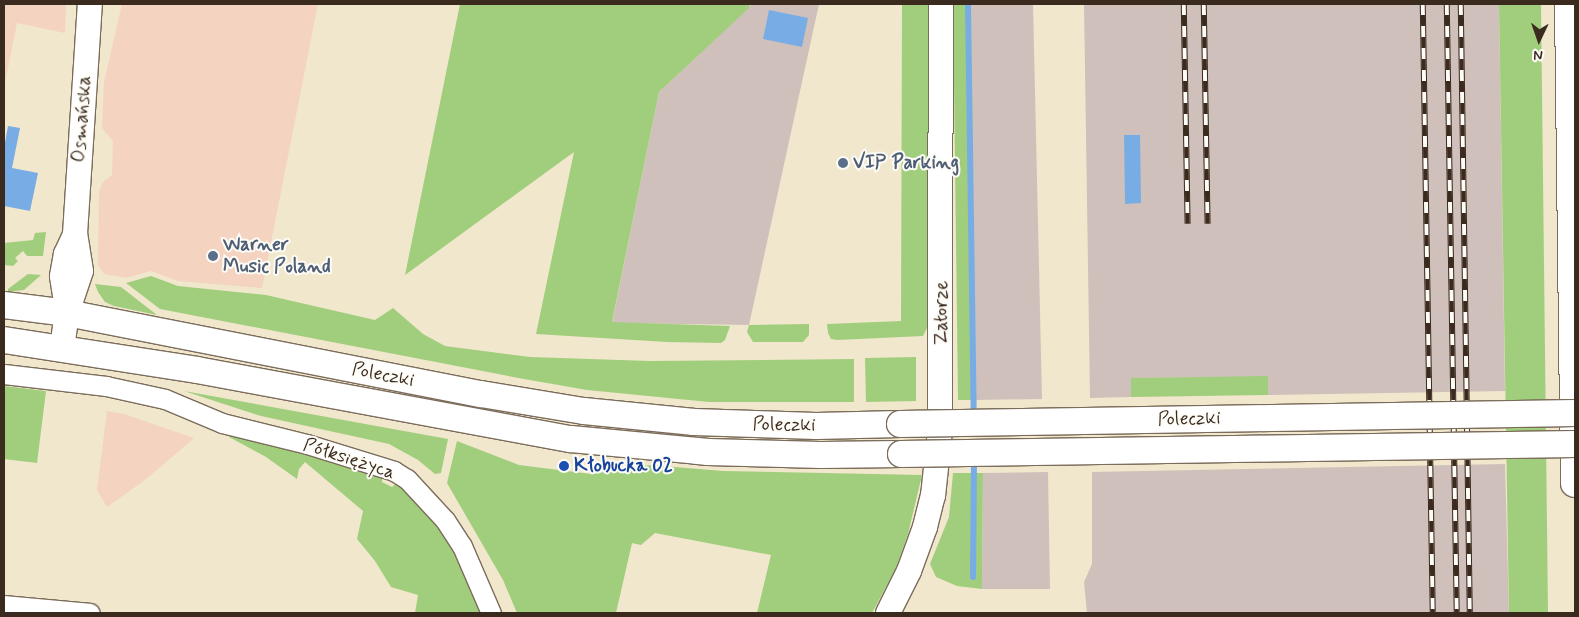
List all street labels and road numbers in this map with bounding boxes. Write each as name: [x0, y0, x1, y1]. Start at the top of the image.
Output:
street label: Osmańska: [68, 75, 96, 163]
street label: Zatorze: [931, 281, 953, 345]
street label: Poleczki: [350, 358, 416, 392]
street label: Poleczki: [1157, 407, 1221, 431]
street label: Poleczki: [752, 413, 816, 437]
street label: Półksiężyca: [300, 434, 398, 484]

